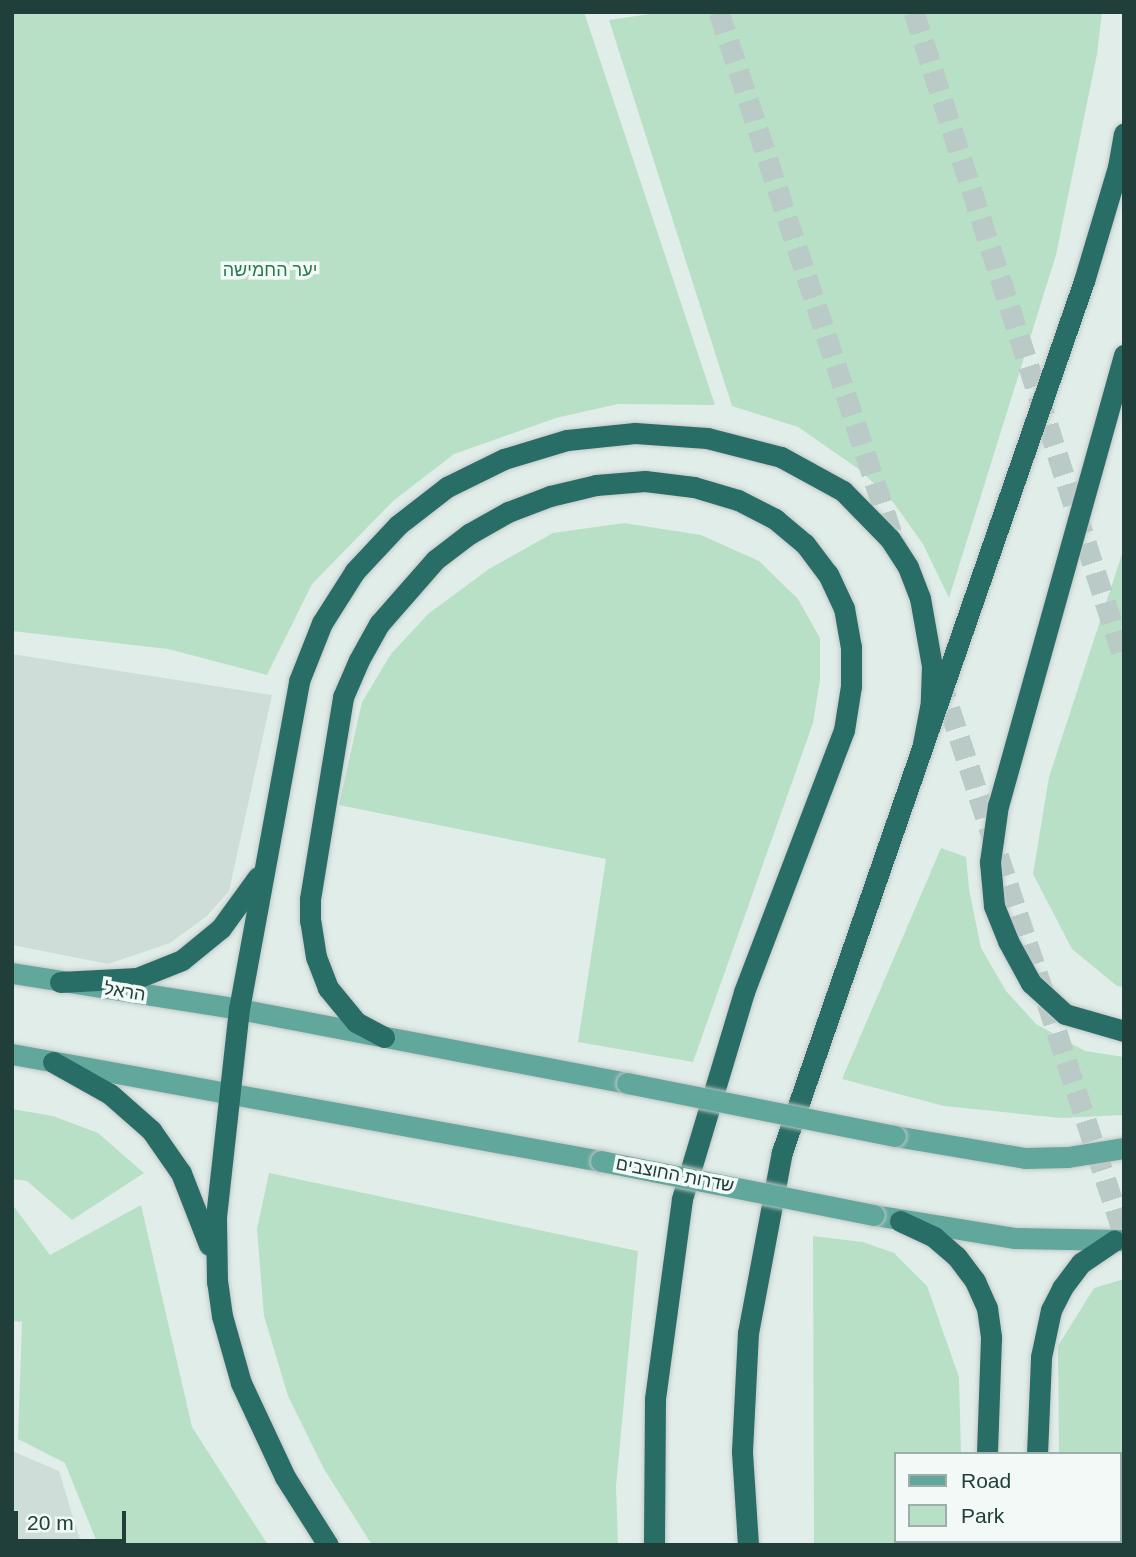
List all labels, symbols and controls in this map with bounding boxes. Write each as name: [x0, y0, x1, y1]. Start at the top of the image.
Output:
park label: יער החמישה: [223, 259, 317, 281]
street label: הראל: [103, 978, 147, 1006]
street label: שדרות החוצבים: [614, 1153, 736, 1197]
legend: [894, 1452, 1122, 1543]
text: Road: [961, 1469, 1011, 1492]
scale bar: [18, 1498, 130, 1542]
text: Park: [961, 1504, 1004, 1527]
text: 20 m: [27, 1511, 74, 1534]

